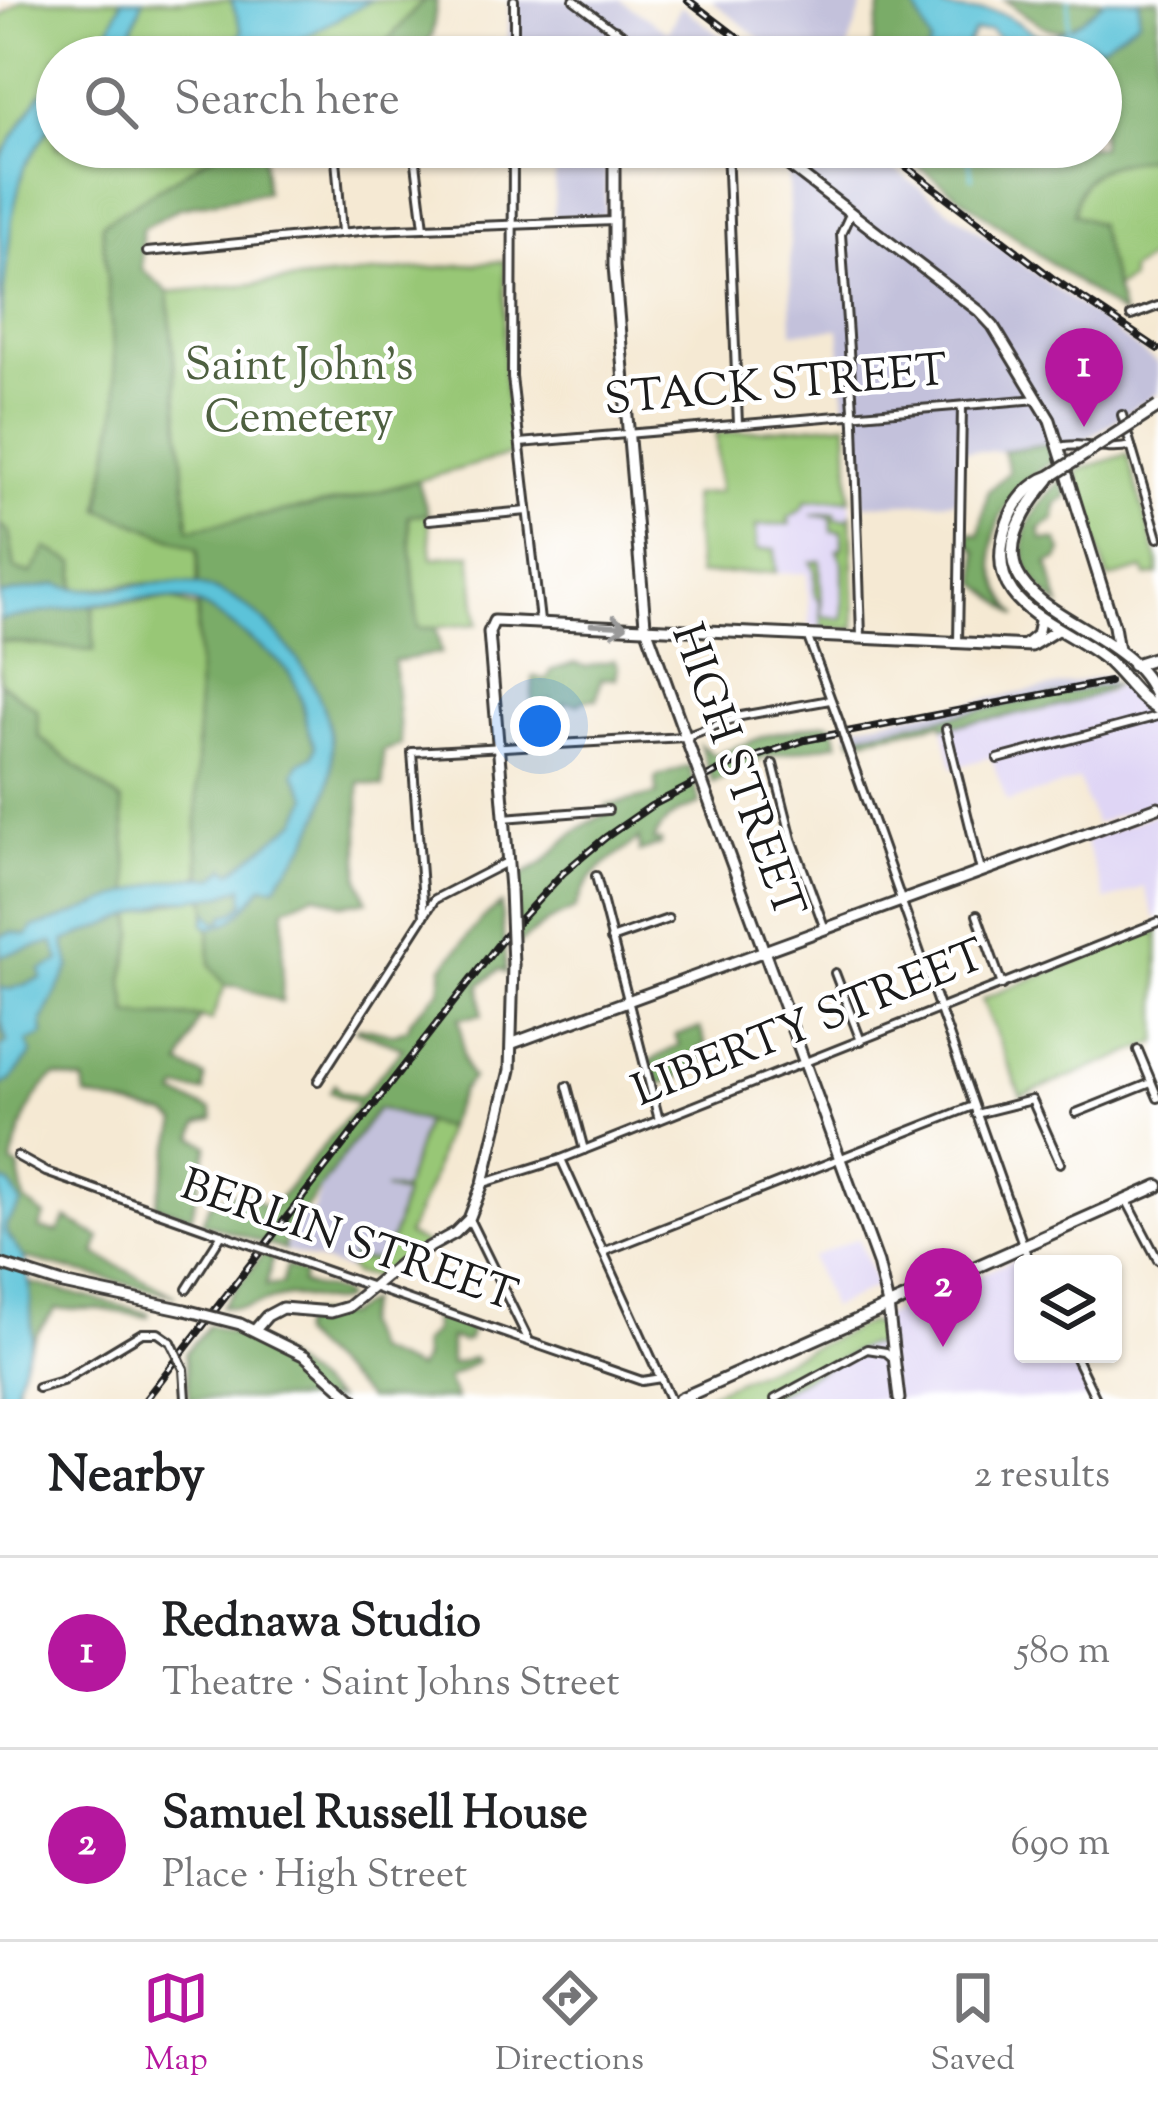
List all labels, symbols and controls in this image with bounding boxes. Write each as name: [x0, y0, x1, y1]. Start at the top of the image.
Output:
search box: [36, 36, 1122, 168]
icon: search: [78, 69, 144, 135]
text: Search here: [174, 70, 400, 135]
pin: 1: [1045, 328, 1123, 427]
park label: Saint John's Cemetery: [185, 336, 413, 453]
street label: STACK STREET: [602, 341, 950, 435]
one-way arrow: [589, 614, 628, 637]
street label: HIGH STREET: [652, 616, 818, 928]
your location: [510, 696, 570, 756]
street label: LIBERTY STREET: [624, 925, 996, 1127]
street label: BERLIN STREET: [171, 1155, 525, 1331]
pin: 2: [904, 1248, 982, 1347]
map controls: [1014, 1255, 1122, 1363]
button: layers: [1014, 1255, 1122, 1363]
text: Nearby: [48, 1441, 205, 1514]
text: 2 results: [974, 1449, 1110, 1505]
text: Rednawa Studio: [162, 1592, 481, 1657]
text: 1: [80, 1625, 94, 1681]
text: 580 m: [1016, 1625, 1110, 1681]
text: Theatre · Saint Johns Street: [162, 1657, 620, 1713]
text: Samuel Russell House: [162, 1784, 588, 1849]
text: 2: [78, 1817, 96, 1873]
text: 690 m: [1010, 1817, 1110, 1873]
text: Place · High Street: [162, 1849, 467, 1905]
tab: Map: [143, 1965, 209, 2085]
tab: Directions: [495, 1965, 644, 2085]
tab: Saved: [930, 1965, 1015, 2085]

